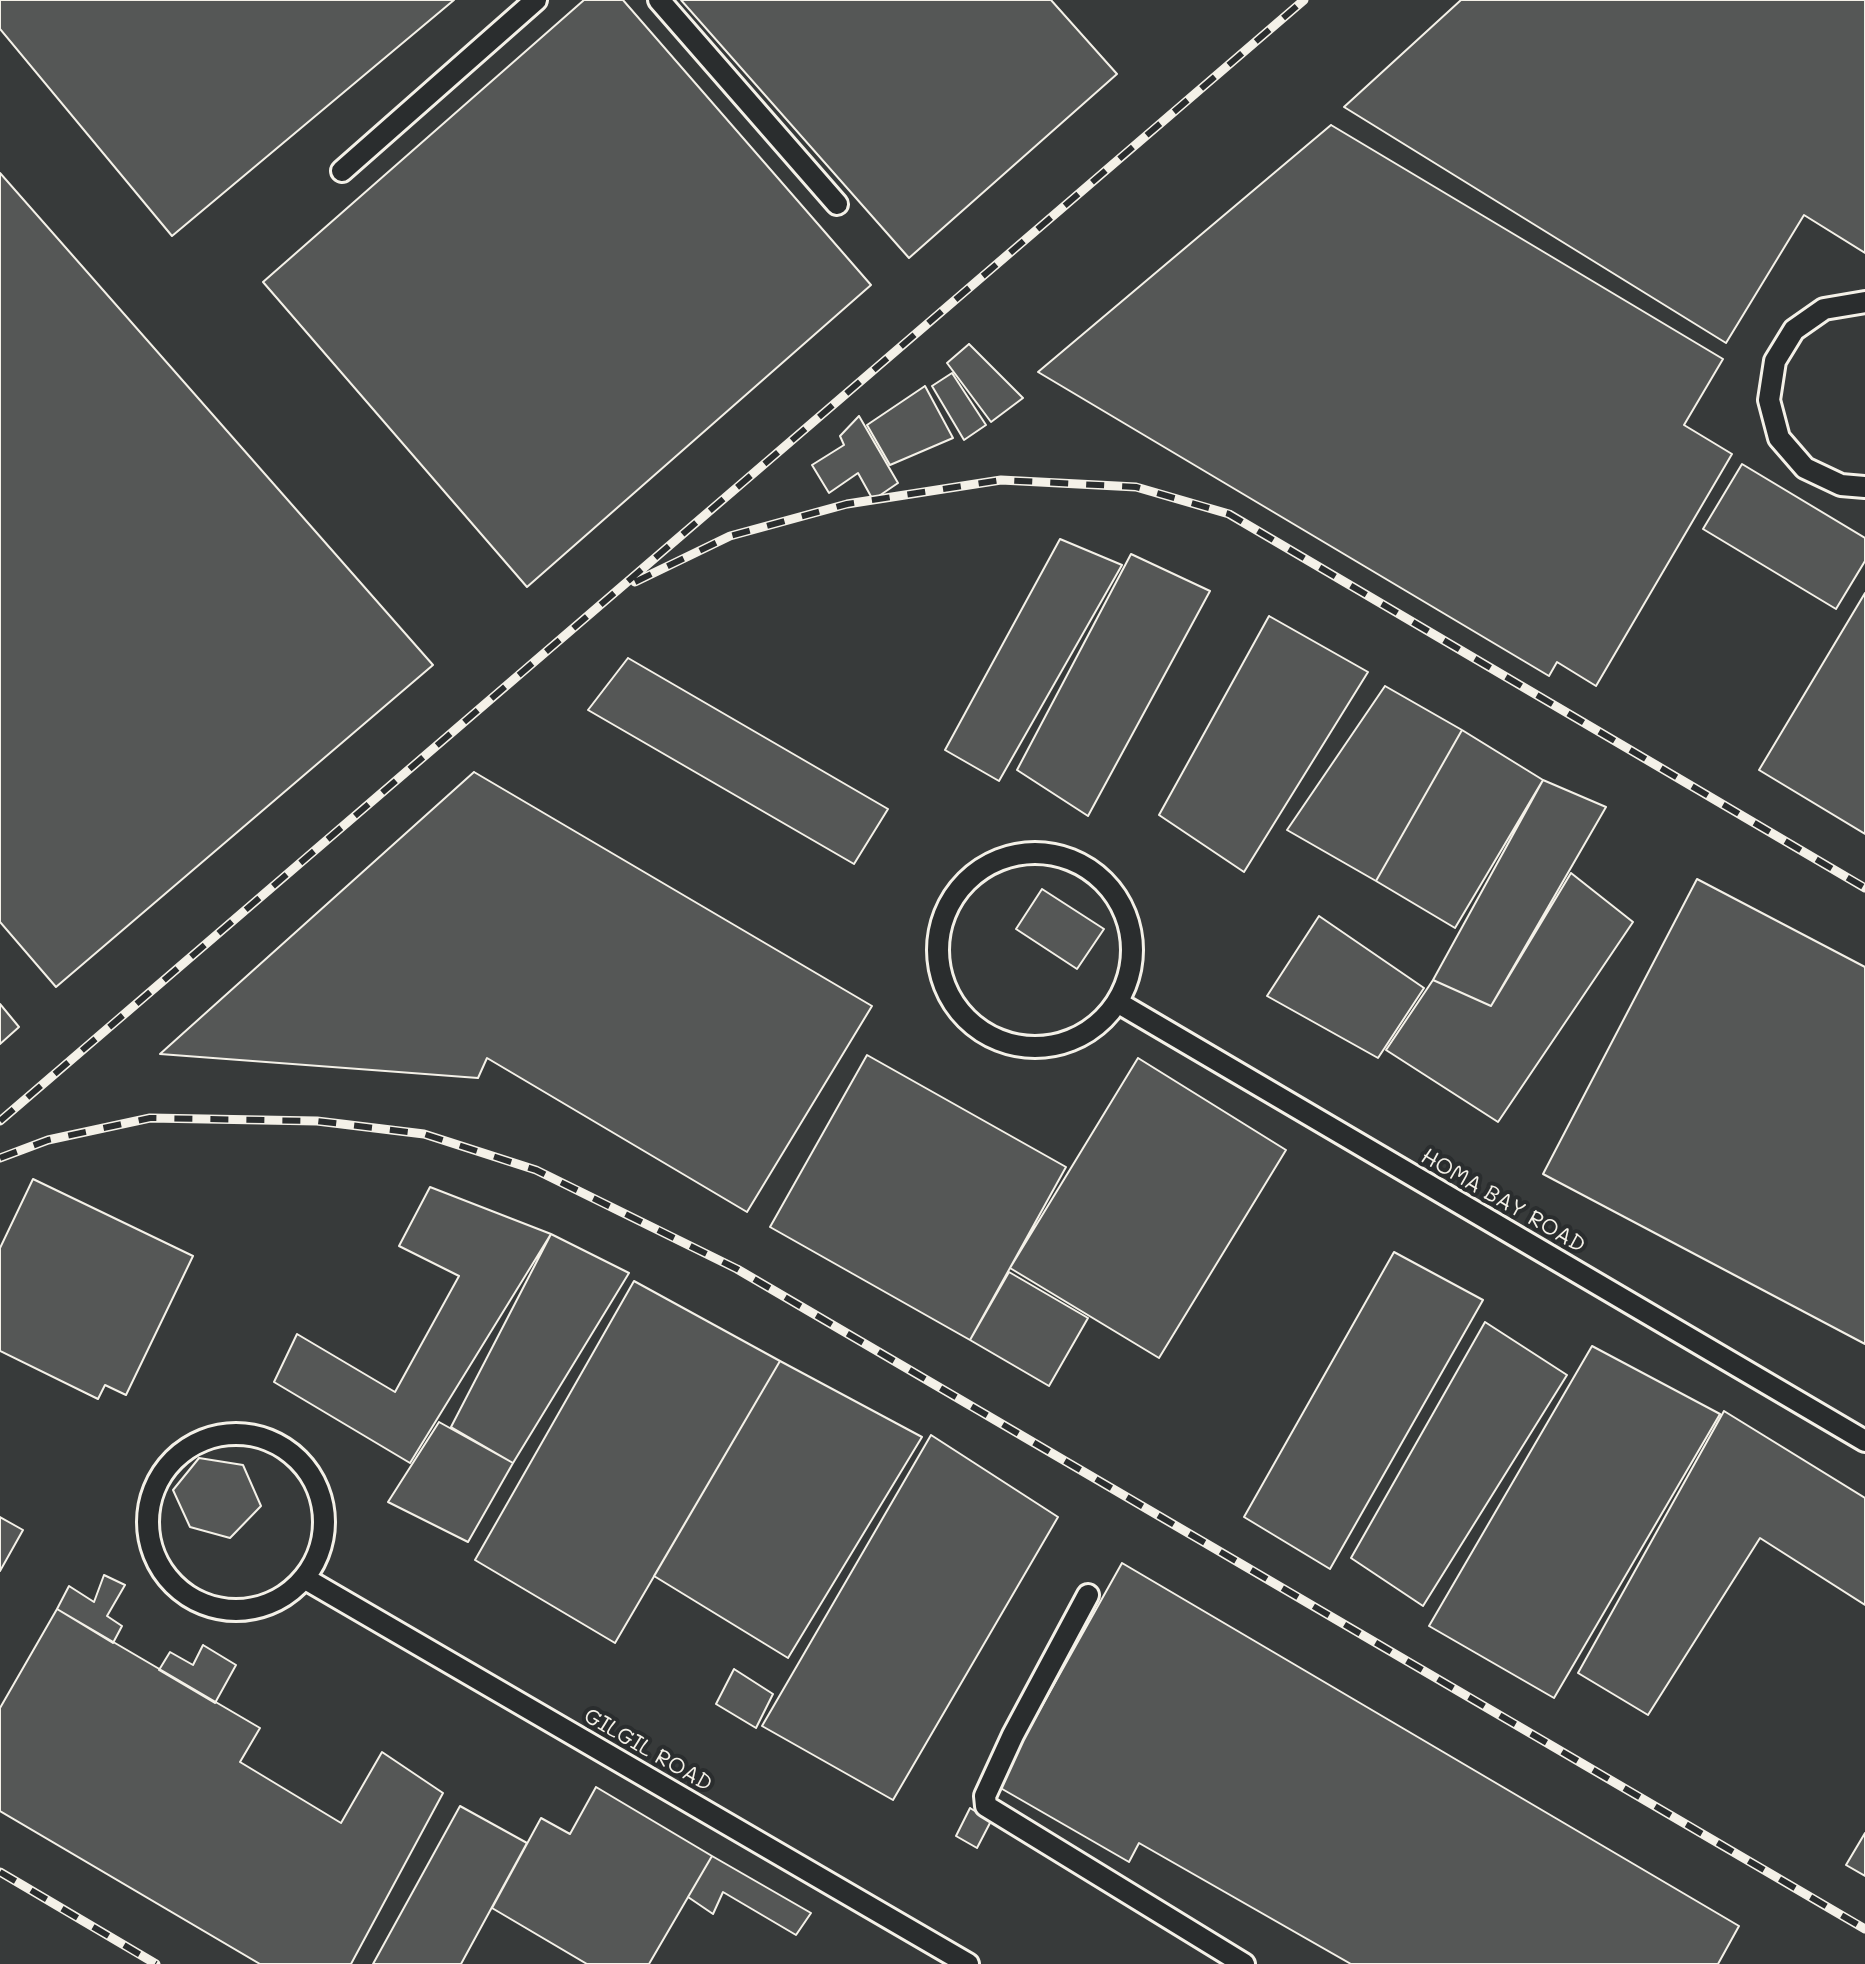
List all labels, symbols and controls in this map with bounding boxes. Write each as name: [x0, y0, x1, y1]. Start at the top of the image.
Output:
street label: HOMA BAY ROAD: [1416, 1143, 1590, 1259]
street label: GILGIL ROAD: [579, 1703, 717, 1797]

